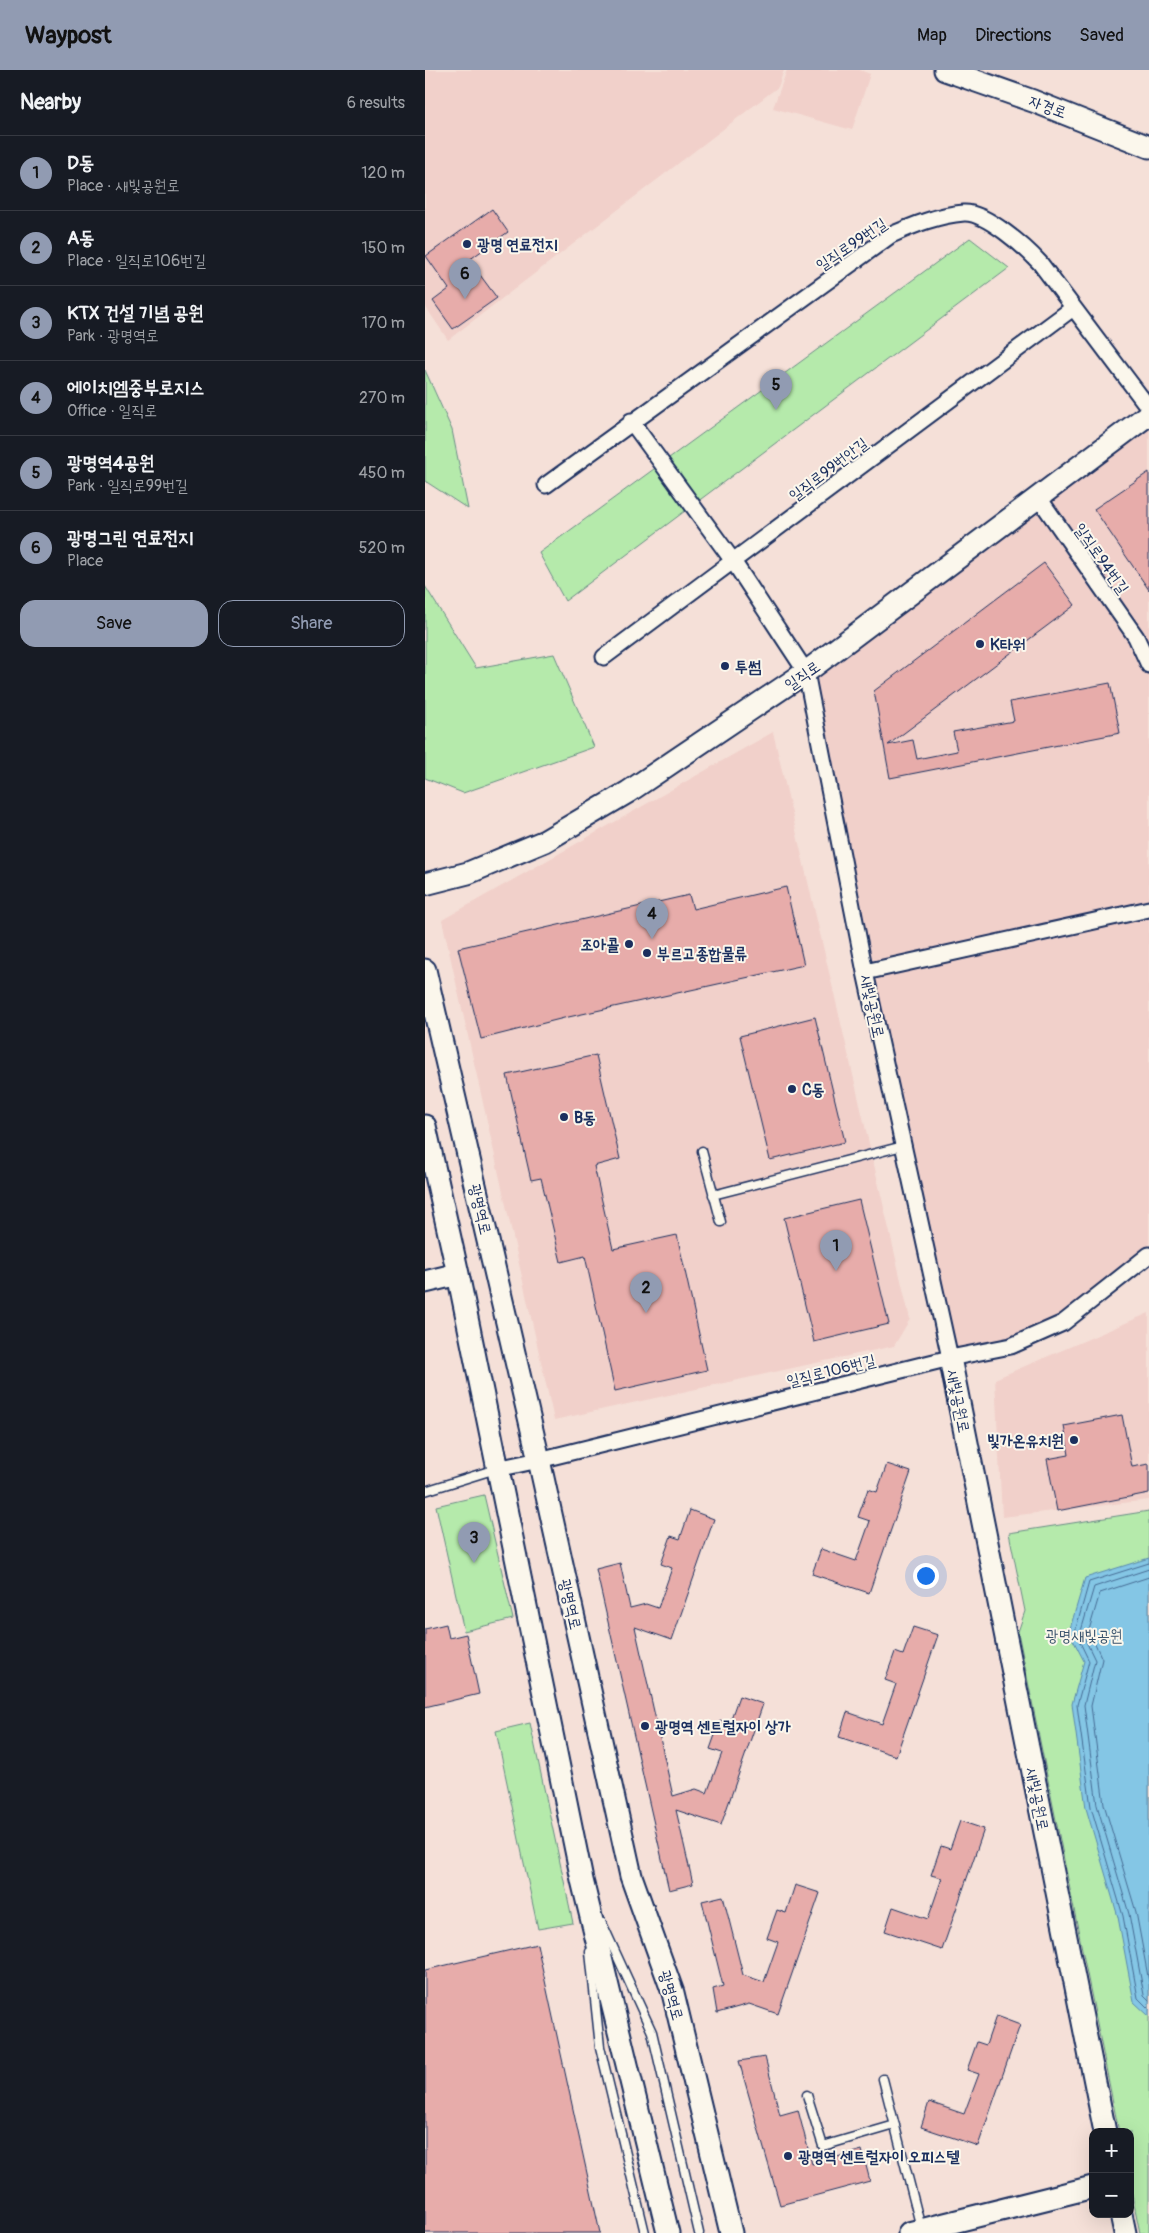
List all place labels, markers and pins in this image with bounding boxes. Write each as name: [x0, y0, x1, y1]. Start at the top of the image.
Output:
place label: 광명 연료전지: [477, 235, 558, 255]
marker: 광명 연료전지: [461, 238, 473, 250]
pin: 6: [449, 258, 481, 299]
pin: 5: [760, 369, 792, 410]
place label: K타워: [990, 635, 1026, 655]
marker: K타워: [974, 638, 986, 650]
place label: 투썸: [735, 657, 761, 677]
marker: 투썸: [719, 660, 731, 672]
pin: 4: [636, 898, 668, 939]
place label: 조아콜: [580, 935, 619, 955]
marker: 조아콜: [623, 938, 635, 950]
place label: 부르고종합물류: [657, 944, 747, 964]
marker: 부르고종합물류: [641, 947, 653, 959]
place label: C동: [802, 1080, 825, 1100]
marker: C동: [786, 1083, 798, 1095]
place label: B동: [574, 1108, 596, 1128]
marker: B동: [558, 1111, 570, 1123]
pin: 1: [820, 1230, 852, 1271]
pin: 2: [630, 1272, 662, 1313]
place label: 빛가온유치원: [987, 1431, 1064, 1451]
marker: 빛가온유치원: [1068, 1434, 1080, 1446]
pin: 3: [458, 1522, 490, 1563]
place label: 광명역 센트럴자이 상가: [655, 1717, 791, 1737]
marker: 광명역 센트럴자이 상가: [639, 1720, 651, 1732]
place label: 광명역 센트럴자이 오피스텔: [798, 2147, 961, 2167]
marker: 광명역 센트럴자이 오피스텔: [782, 2150, 794, 2162]

